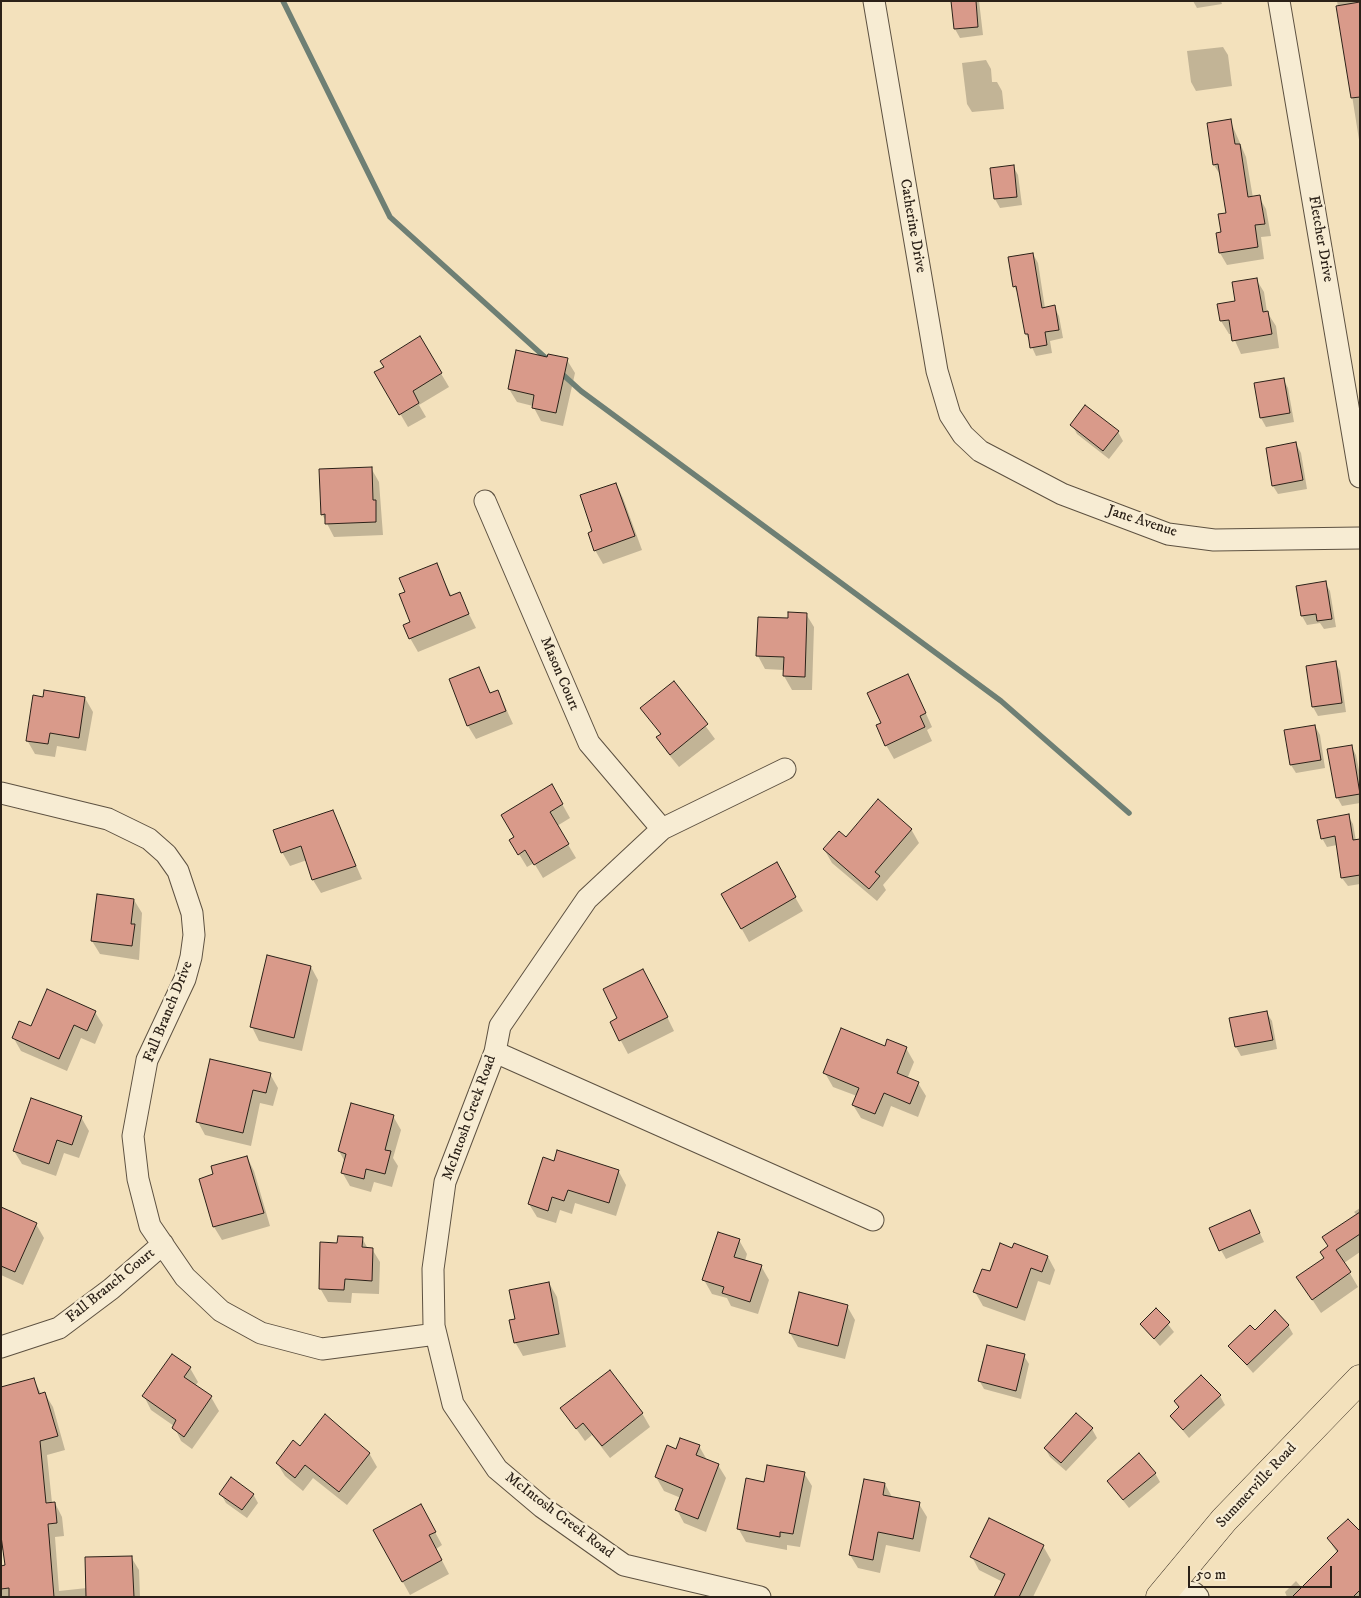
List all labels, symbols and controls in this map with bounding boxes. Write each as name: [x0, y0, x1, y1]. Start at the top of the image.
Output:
street label: Catherine Drive: [895, 178, 929, 274]
street label: Fletcher Drive: [1304, 194, 1336, 284]
street label: Jane Avenue: [1105, 502, 1179, 542]
street label: Mason Court: [535, 634, 583, 714]
street label: Fall Branch Drive: [141, 959, 197, 1065]
street label: McIntosh Creek Road: [439, 1053, 501, 1183]
street label: Fall Branch Court: [63, 1245, 159, 1327]
street label: Summerville Road: [1213, 1440, 1301, 1532]
street label: McIntosh Creek Road: [501, 1469, 617, 1563]
scale bar: [1191, 1556, 1335, 1588]
text: 50 m: [1196, 1565, 1226, 1584]

